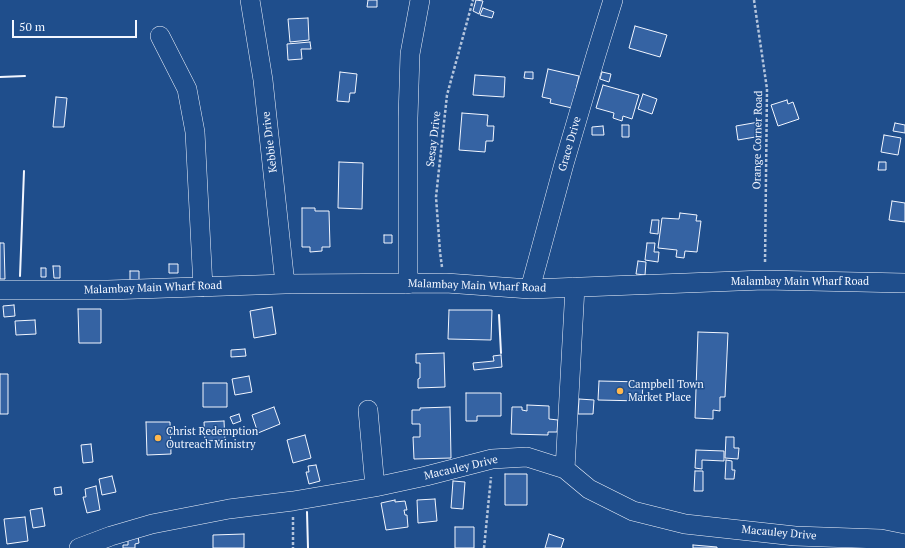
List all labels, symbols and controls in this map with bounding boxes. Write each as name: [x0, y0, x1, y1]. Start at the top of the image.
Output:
scale bar: [14, 12, 139, 38]
text: 50 m: [19, 19, 45, 34]
street label: Orange Corner Road: [751, 90, 765, 190]
street label: Kebbie Drive: [260, 110, 280, 174]
street label: Sesay Drive: [424, 110, 444, 168]
street label: Grace Drive: [556, 115, 584, 173]
street label: Malambay Main Wharf Road: [731, 275, 869, 289]
street label: Malambay Main Wharf Road: [408, 277, 546, 295]
street label: Malambay Main Wharf Road: [84, 279, 222, 297]
place label: Campbell Town Market Place: [628, 378, 704, 404]
marker: Campbell Town Market Place: [615, 386, 625, 396]
place label: Christ Redemption Outreach Ministry: [166, 425, 258, 451]
marker: Christ Redemption Outreach Ministry: [153, 433, 163, 443]
street label: Macauley Drive: [423, 453, 499, 483]
street label: Macauley Drive: [741, 523, 817, 543]

